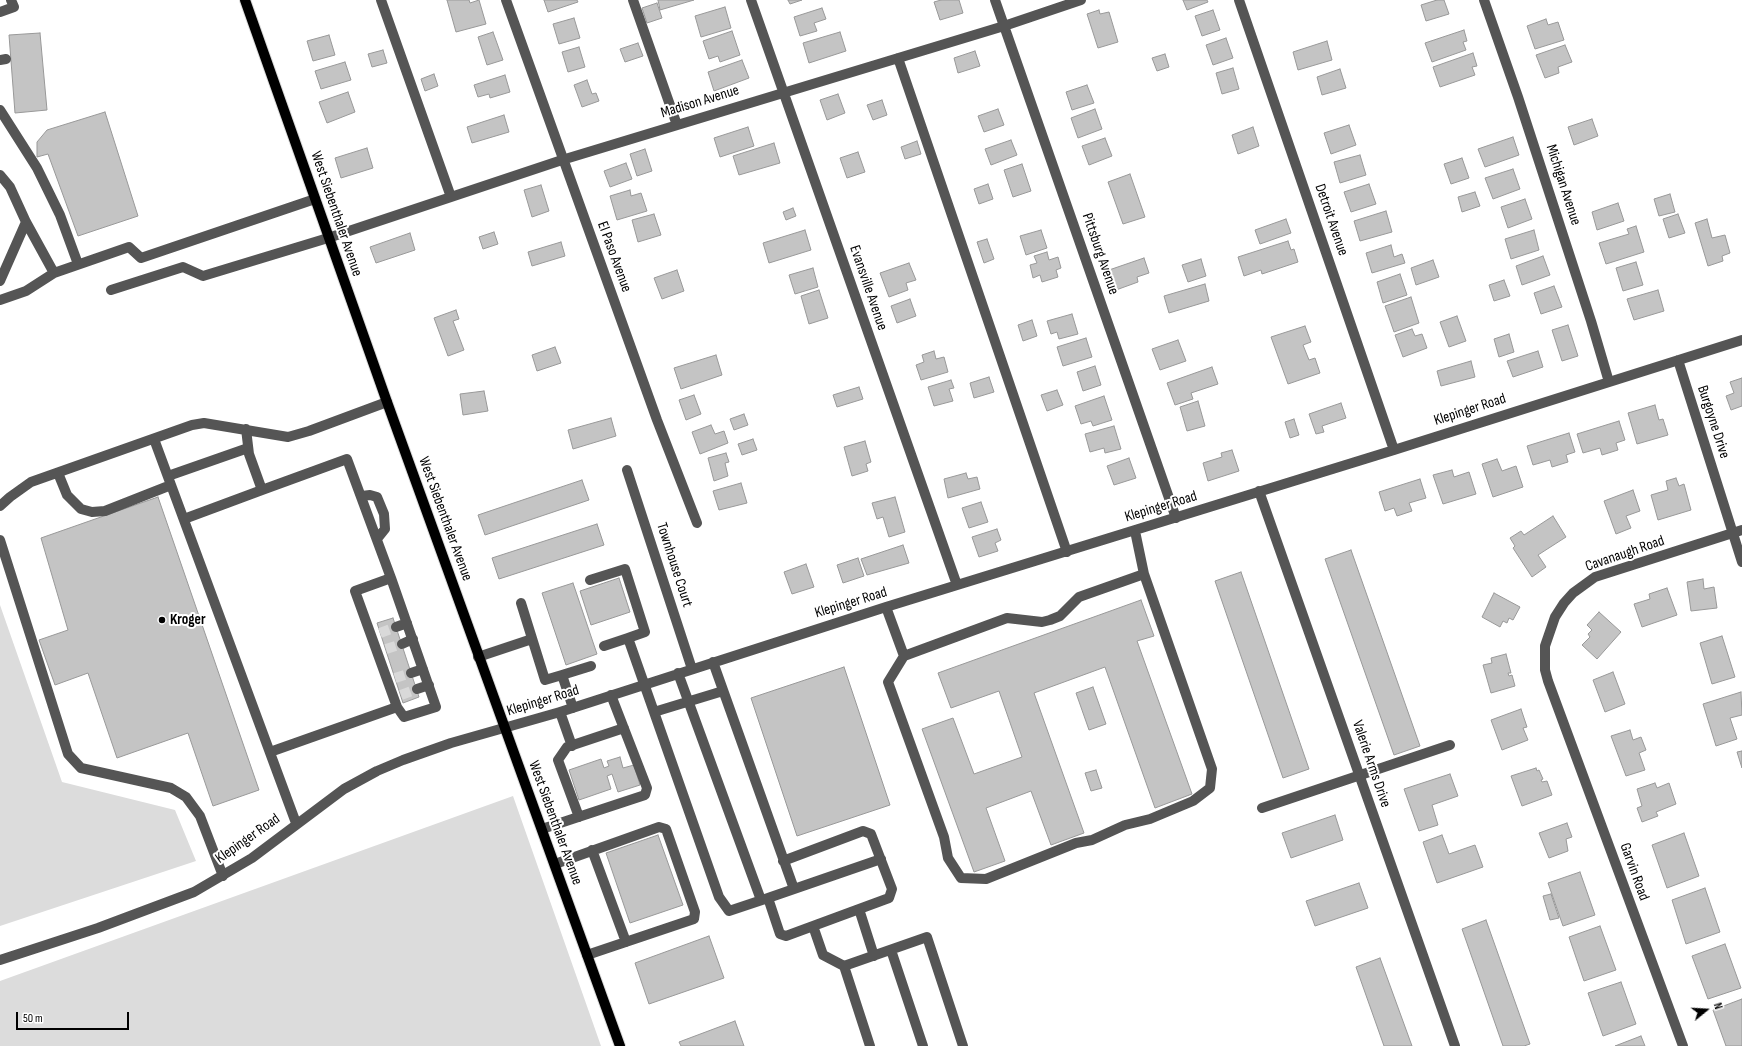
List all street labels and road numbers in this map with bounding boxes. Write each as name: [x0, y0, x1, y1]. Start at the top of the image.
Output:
street label: Madison Avenue: [659, 82, 741, 122]
street label: Michigan Avenue: [1541, 142, 1585, 228]
street label: West Siebenthaler Avenue: [306, 149, 366, 279]
street label: Detroit Avenue: [1310, 182, 1352, 258]
street label: Pittsburg Avenue: [1078, 211, 1122, 297]
street label: El Paso Avenue: [593, 219, 635, 295]
street label: Evansville Avenue: [845, 243, 891, 333]
street label: Burgoyne Drive: [1693, 383, 1733, 461]
street label: Klepinger Road: [1432, 390, 1508, 430]
street label: West Siebenthaler Avenue: [414, 454, 476, 584]
street label: Klepinger Road: [1123, 487, 1199, 527]
street label: Townhouse Court: [652, 521, 696, 609]
street label: Cavanaugh Road: [1583, 532, 1667, 576]
street label: Klepinger Road: [813, 583, 889, 623]
street label: Klepinger Road: [505, 681, 581, 721]
street label: Valerie Arms Drive: [1348, 718, 1394, 810]
street label: West Siebenthaler Avenue: [524, 758, 586, 888]
street label: Klepinger Road: [212, 810, 284, 868]
street label: Garvin Road: [1615, 841, 1653, 903]

